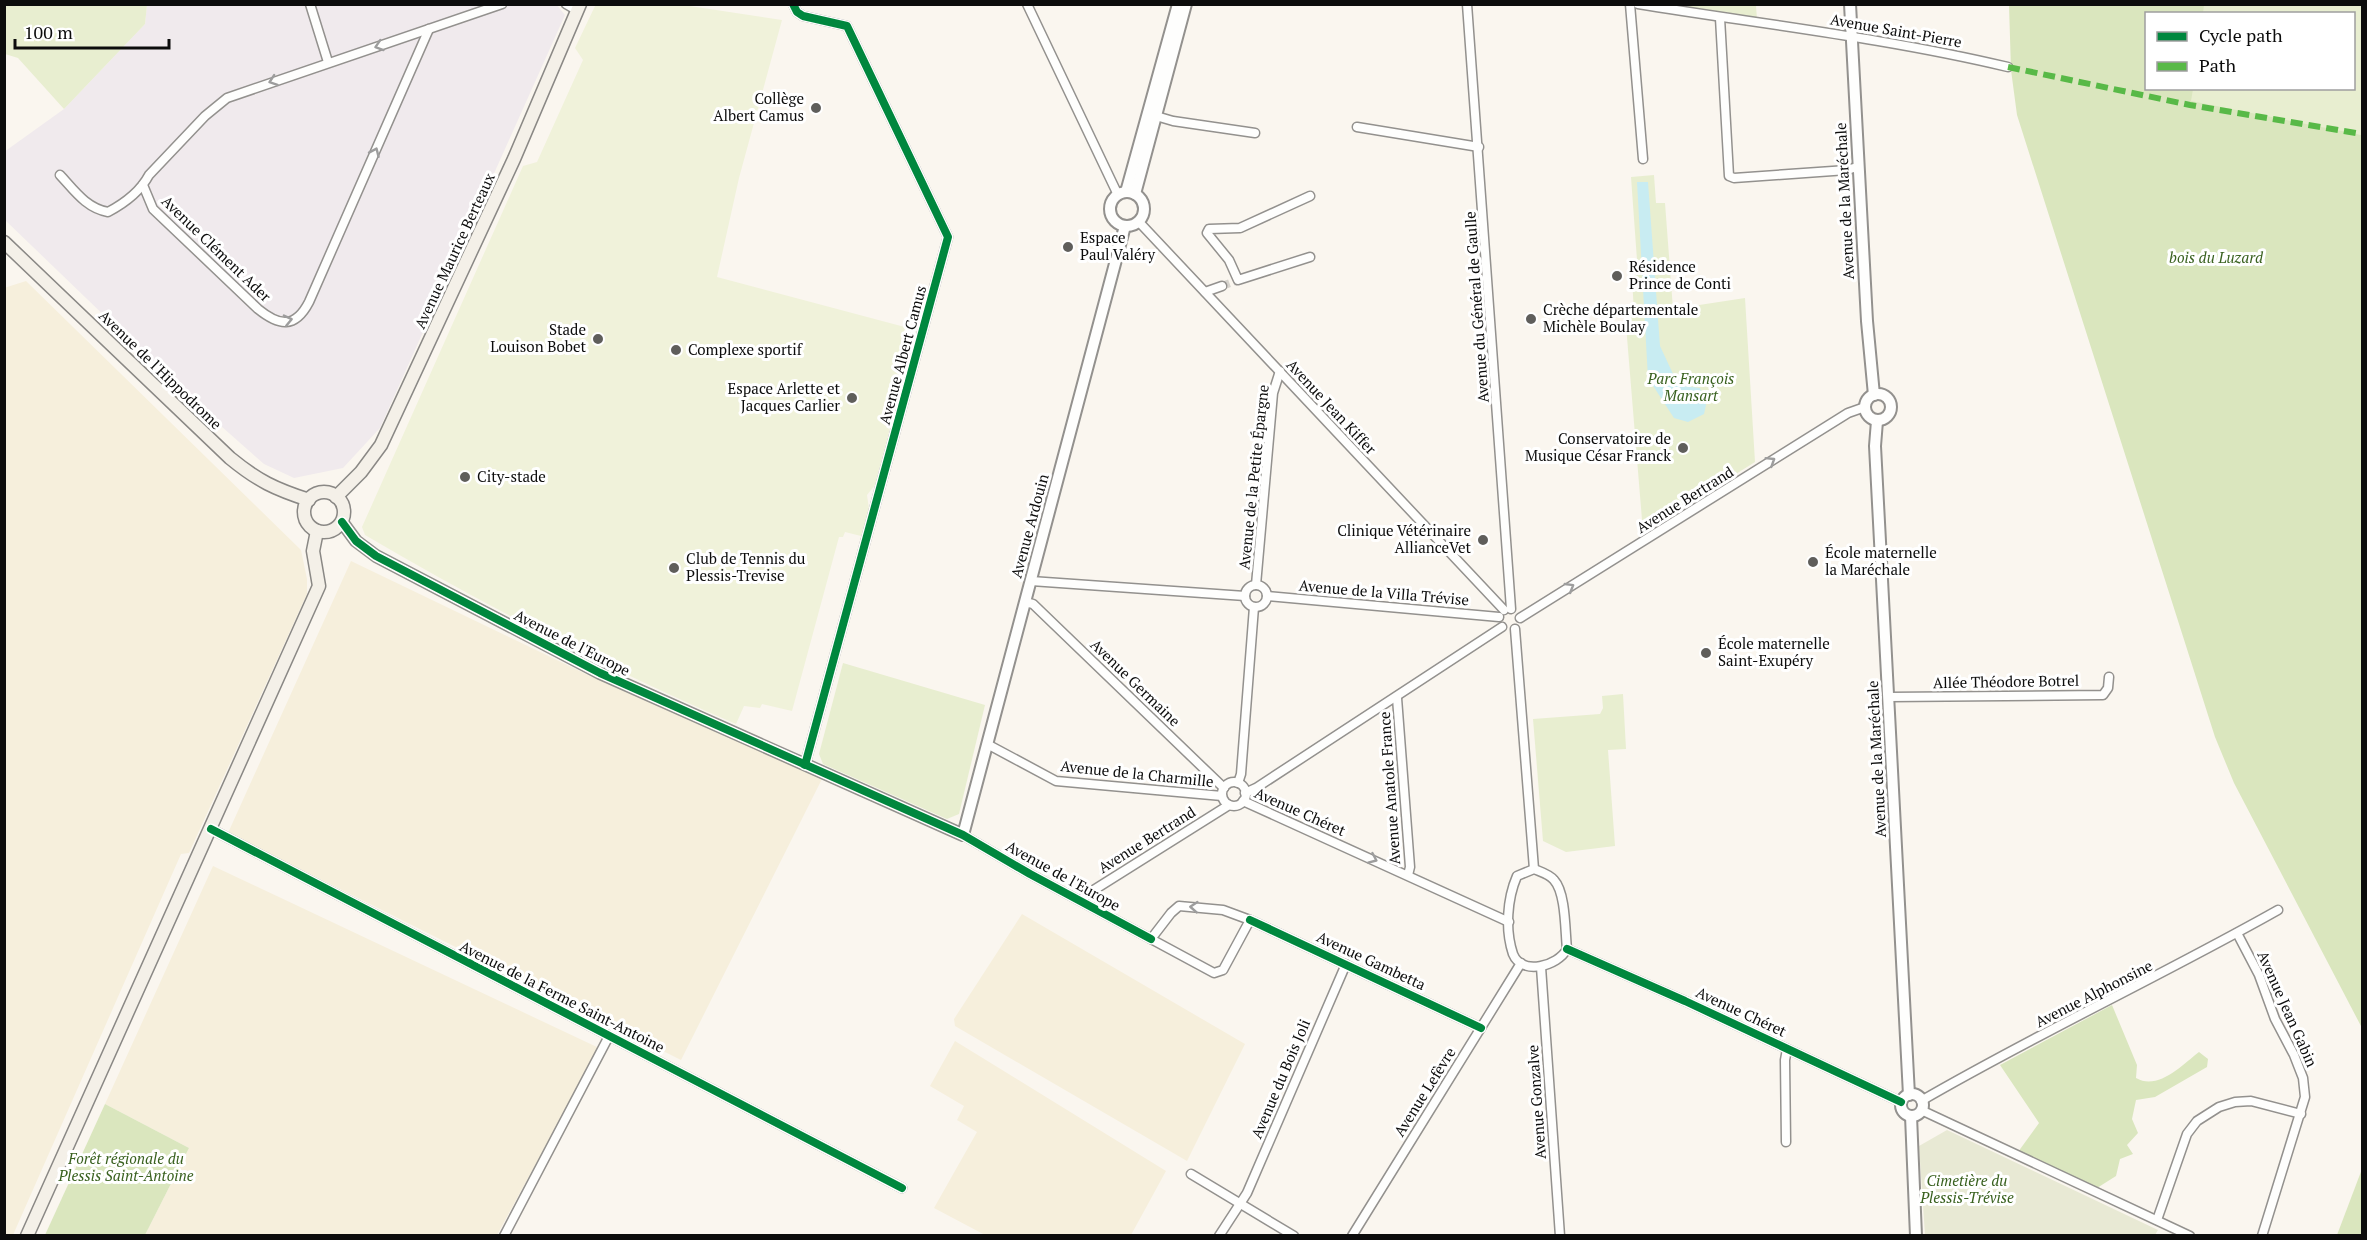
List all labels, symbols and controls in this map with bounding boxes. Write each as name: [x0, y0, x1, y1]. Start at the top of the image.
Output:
street label: Avenue Saint-Pierre: [1829, 9, 1963, 51]
scale bar: [15, 12, 170, 50]
legend: [2145, 12, 2355, 90]
text: 100 m: [24, 20, 73, 44]
text: Cycle path: [2199, 23, 2283, 47]
one-way arrow: [374, 39, 385, 51]
text: Path: [2199, 53, 2236, 77]
one-way arrow: [268, 74, 279, 87]
place label: Collège Albert Camus: [713, 88, 804, 125]
marker: Collège Albert Camus: [809, 101, 823, 115]
street label: Avenue de la Maréchale: [1830, 122, 1858, 280]
one-way arrow: [368, 147, 380, 158]
street label: Avenue Maurice Berteaux: [409, 169, 499, 332]
street label: Avenue Clément Ader: [158, 191, 276, 306]
street label: Avenue du Général de Gaulle: [1459, 211, 1493, 403]
place label: Espace Paul Valéry: [1080, 227, 1156, 264]
marker: Espace Paul Valéry: [1061, 240, 1075, 254]
park label: bois du Luzard: [2169, 247, 2264, 267]
place label: Résidence Prince de Conti: [1629, 256, 1731, 293]
marker: Résidence Prince de Conti: [1610, 269, 1624, 283]
street label: Avenue Albert Camus: [874, 283, 930, 426]
place label: Crèche départementale Michèle Boulay: [1543, 299, 1698, 336]
street label: Avenue de l'Hippodrome: [95, 305, 227, 433]
marker: Crèche départementale Michèle Boulay: [1524, 312, 1538, 326]
one-way arrow: [283, 314, 293, 327]
place label: Stade Louison Bobet: [490, 319, 586, 356]
marker: Stade Louison Bobet: [591, 332, 605, 346]
place label: Complexe sportif: [688, 339, 803, 359]
marker: Complexe sportif: [669, 343, 683, 357]
street label: Avenue Jean Kiffer: [1282, 355, 1381, 458]
park label: Parc François Mansart: [1647, 368, 1734, 405]
place label: Espace Arlette et Jacques Carlier: [728, 378, 840, 415]
street label: Avenue de la Petite Épargne: [1233, 383, 1273, 570]
marker: Espace Arlette et Jacques Carlier: [845, 391, 859, 405]
place label: Conservatoire de Musique César Franck: [1525, 428, 1671, 465]
marker: Conservatoire de Musique César Franck: [1676, 441, 1690, 455]
one-way arrow: [1765, 457, 1775, 469]
street label: Avenue Bertrand: [1632, 461, 1737, 537]
place label: City-stade: [477, 466, 546, 486]
marker: City-stade: [458, 470, 472, 484]
street label: Avenue Ardouin: [1006, 471, 1053, 580]
place label: Clinique Vétérinaire AllianceVet: [1337, 520, 1471, 557]
marker: Clinique Vétérinaire AllianceVet: [1476, 533, 1490, 547]
place label: École maternelle la Maréchale: [1825, 542, 1937, 579]
place label: Club de Tennis du Plessis-Trevise: [686, 548, 806, 585]
marker: École maternelle la Maréchale: [1806, 555, 1820, 569]
marker: Club de Tennis du Plessis-Trevise: [667, 561, 681, 575]
street label: Avenue de la Villa Trévise: [1298, 575, 1470, 609]
one-way arrow: [1564, 583, 1574, 595]
street label: Avenue de l'Europe: [511, 604, 634, 680]
place label: École maternelle Saint-Exupéry: [1718, 633, 1830, 670]
street label: Avenue Germaine: [1086, 634, 1185, 730]
marker: École maternelle Saint-Exupéry: [1699, 646, 1713, 660]
street label: Allée Théodore Botrel: [1933, 670, 2079, 692]
street label: Avenue de la Maréchale: [1862, 680, 1890, 838]
street label: Avenue Anatole France: [1374, 711, 1404, 865]
street label: Avenue de la Charmille: [1060, 755, 1215, 791]
street label: Avenue Chéret: [1252, 782, 1349, 840]
street label: Avenue Bertrand: [1094, 801, 1199, 877]
street label: Avenue de l'Europe: [1003, 835, 1124, 915]
one-way arrow: [1367, 852, 1378, 864]
one-way arrow: [1189, 901, 1198, 914]
street label: Avenue Gambetta: [1314, 926, 1430, 994]
street label: Avenue de la Ferme Saint-Antoine: [457, 936, 668, 1057]
street label: Avenue Jean Gabin: [2253, 947, 2323, 1070]
street label: Avenue Alphonsine: [2031, 955, 2156, 1031]
street label: Avenue Chéret: [1693, 981, 1790, 1041]
street label: Avenue du Bois Joli: [1246, 1016, 1314, 1141]
street label: Avenue Lefèvre: [1389, 1043, 1460, 1140]
street label: Avenue Gonzalve: [1522, 1044, 1550, 1160]
park label: Forêt régionale du Plessis Saint-Antoine: [57, 1148, 194, 1185]
park label: Cimetière du Plessis-Trévise: [1919, 1170, 2014, 1207]

